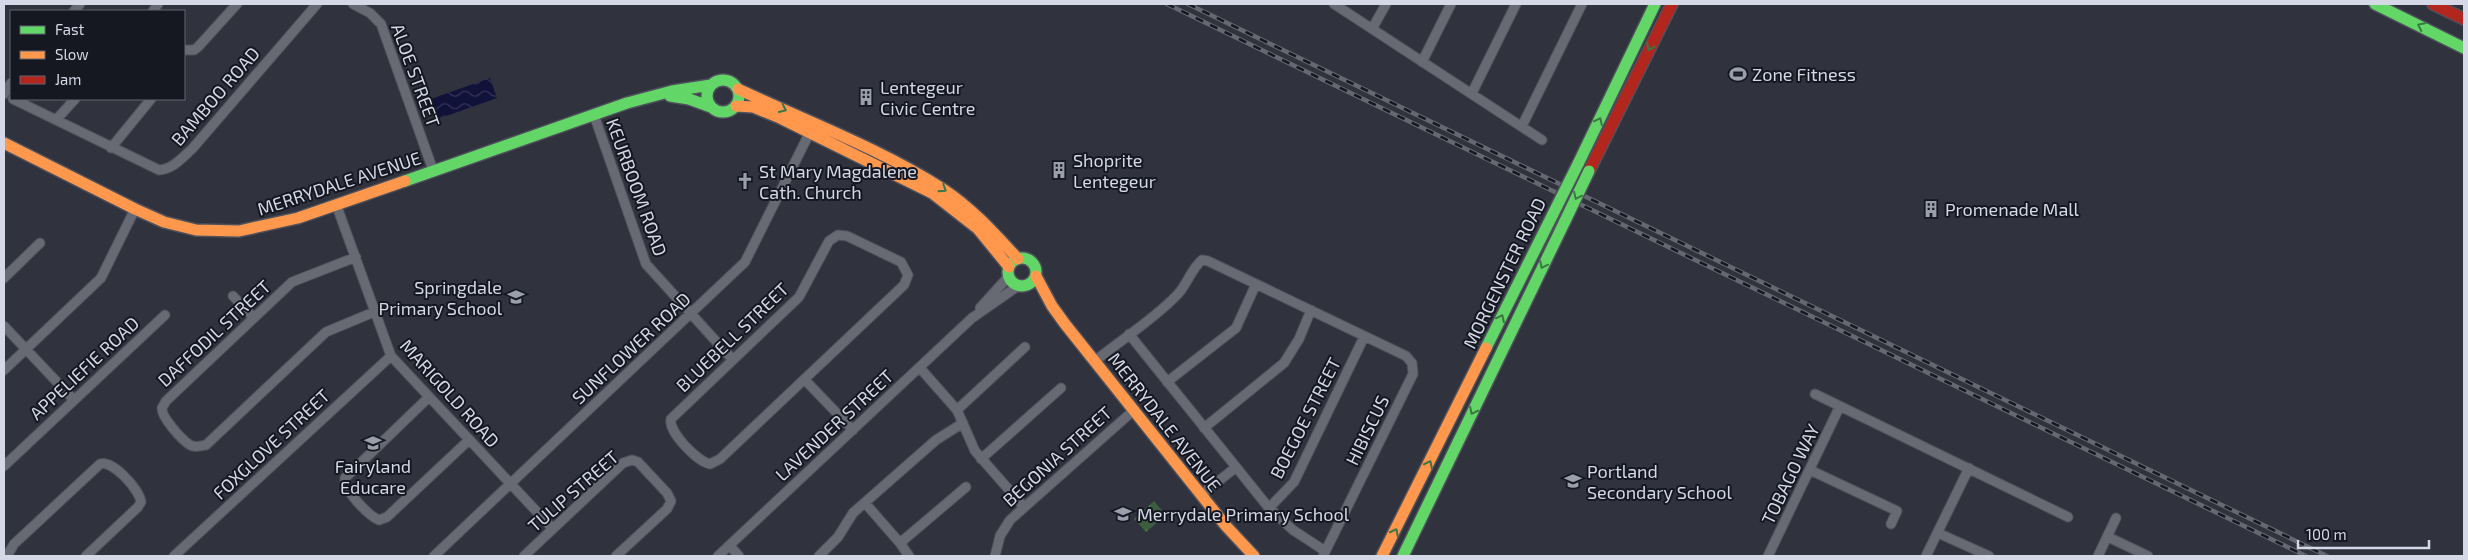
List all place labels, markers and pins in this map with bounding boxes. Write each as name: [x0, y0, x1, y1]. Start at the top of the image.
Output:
place label: Zone Fitness: [1752, 63, 1856, 85]
sports icon: Zone Fitness: [1728, 64, 1748, 84]
place label: Lentegeur Civic Centre: [880, 76, 975, 119]
building icon: Lentegeur Civic Centre: [856, 87, 876, 107]
place label: Shoprite Lentegeur: [1073, 149, 1156, 192]
place label: St Mary Magdalene Cath. Church: [759, 160, 917, 203]
building icon: Shoprite Lentegeur: [1049, 160, 1069, 180]
church icon: St Mary Magdalene Cath. Church: [735, 171, 755, 191]
place label: Promenade Mall: [1945, 198, 2080, 220]
building icon: Promenade Mall: [1921, 199, 1941, 219]
place label: Springdale Primary School: [379, 276, 503, 319]
school or university icon: Springdale Primary School: [506, 287, 526, 307]
school or university icon: Fairyland Educare: [363, 433, 383, 453]
place label: Fairyland Educare: [335, 455, 411, 498]
place label: Portland Secondary School: [1587, 460, 1732, 503]
school or university icon: Portland Secondary School: [1563, 471, 1583, 491]
place label: Merrydale Primary School: [1137, 503, 1350, 525]
school or university icon: Merrydale Primary School: [1113, 504, 1133, 524]

